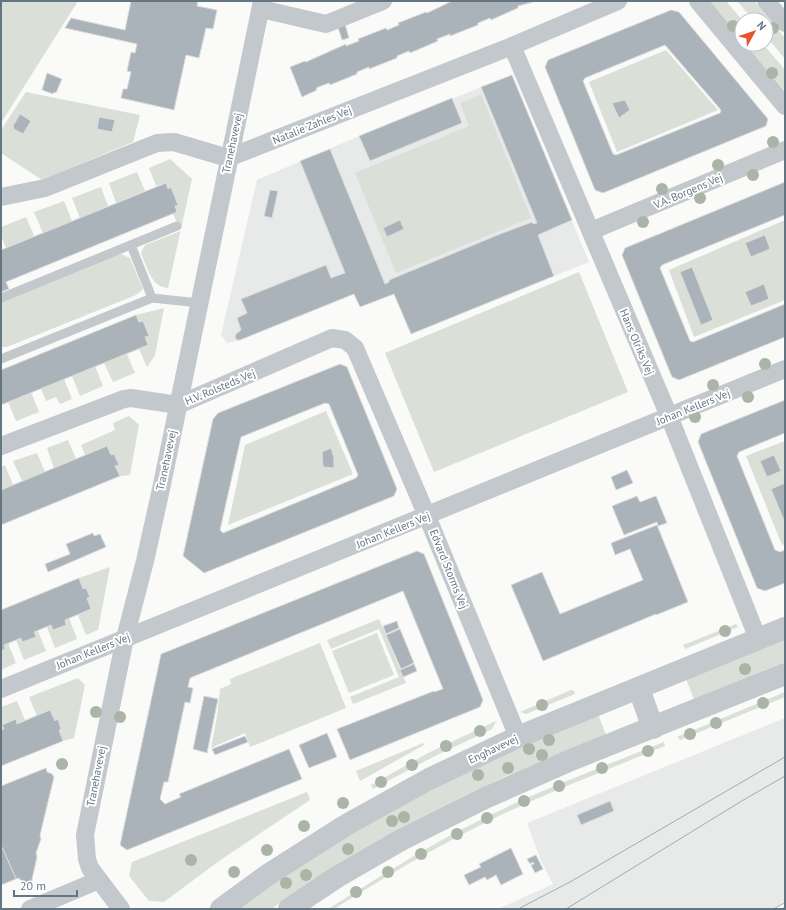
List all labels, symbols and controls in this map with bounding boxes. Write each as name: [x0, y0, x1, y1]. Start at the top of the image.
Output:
north arrow: [734, 12, 774, 52]
text: N: [754, 18, 769, 33]
street label: Natalie Zahles Vej: [270, 103, 354, 147]
street label: Tranehavevej: [219, 111, 245, 175]
street label: V.A. Borgens Vej: [650, 170, 725, 212]
street label: Hans Olriks Vej: [617, 307, 657, 377]
street label: H.V. Rolsteds Vej: [183, 366, 257, 408]
street label: Johan Kellers Vej: [653, 386, 732, 429]
street label: Tranehavevej: [153, 428, 179, 492]
street label: Johan Kellers Vej: [353, 509, 432, 552]
street label: Edvard Storms Vej: [427, 527, 471, 611]
street label: Johan Kellers Vej: [53, 630, 132, 673]
street label: Enghavevej: [466, 731, 520, 767]
street label: Tranehavevej: [83, 744, 109, 808]
scale bar: [14, 872, 77, 898]
text: 20 m: [20, 878, 46, 893]

